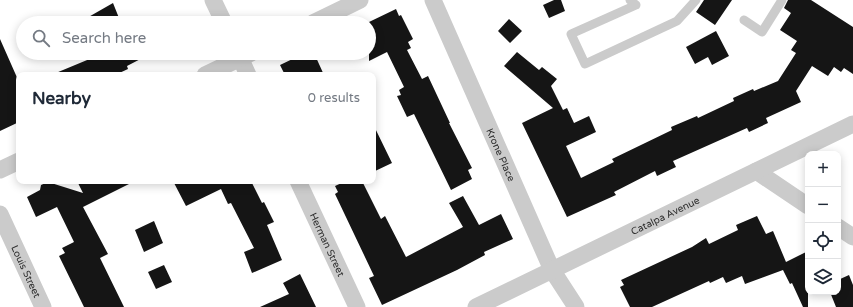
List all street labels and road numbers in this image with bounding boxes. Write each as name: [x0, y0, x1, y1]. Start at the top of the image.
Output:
street label: Krone Place: [483, 127, 517, 184]
street label: Catalpa Avenue: [629, 194, 702, 238]
street label: Herman Street: [307, 211, 347, 279]
street label: Louis Street: [8, 243, 43, 300]

